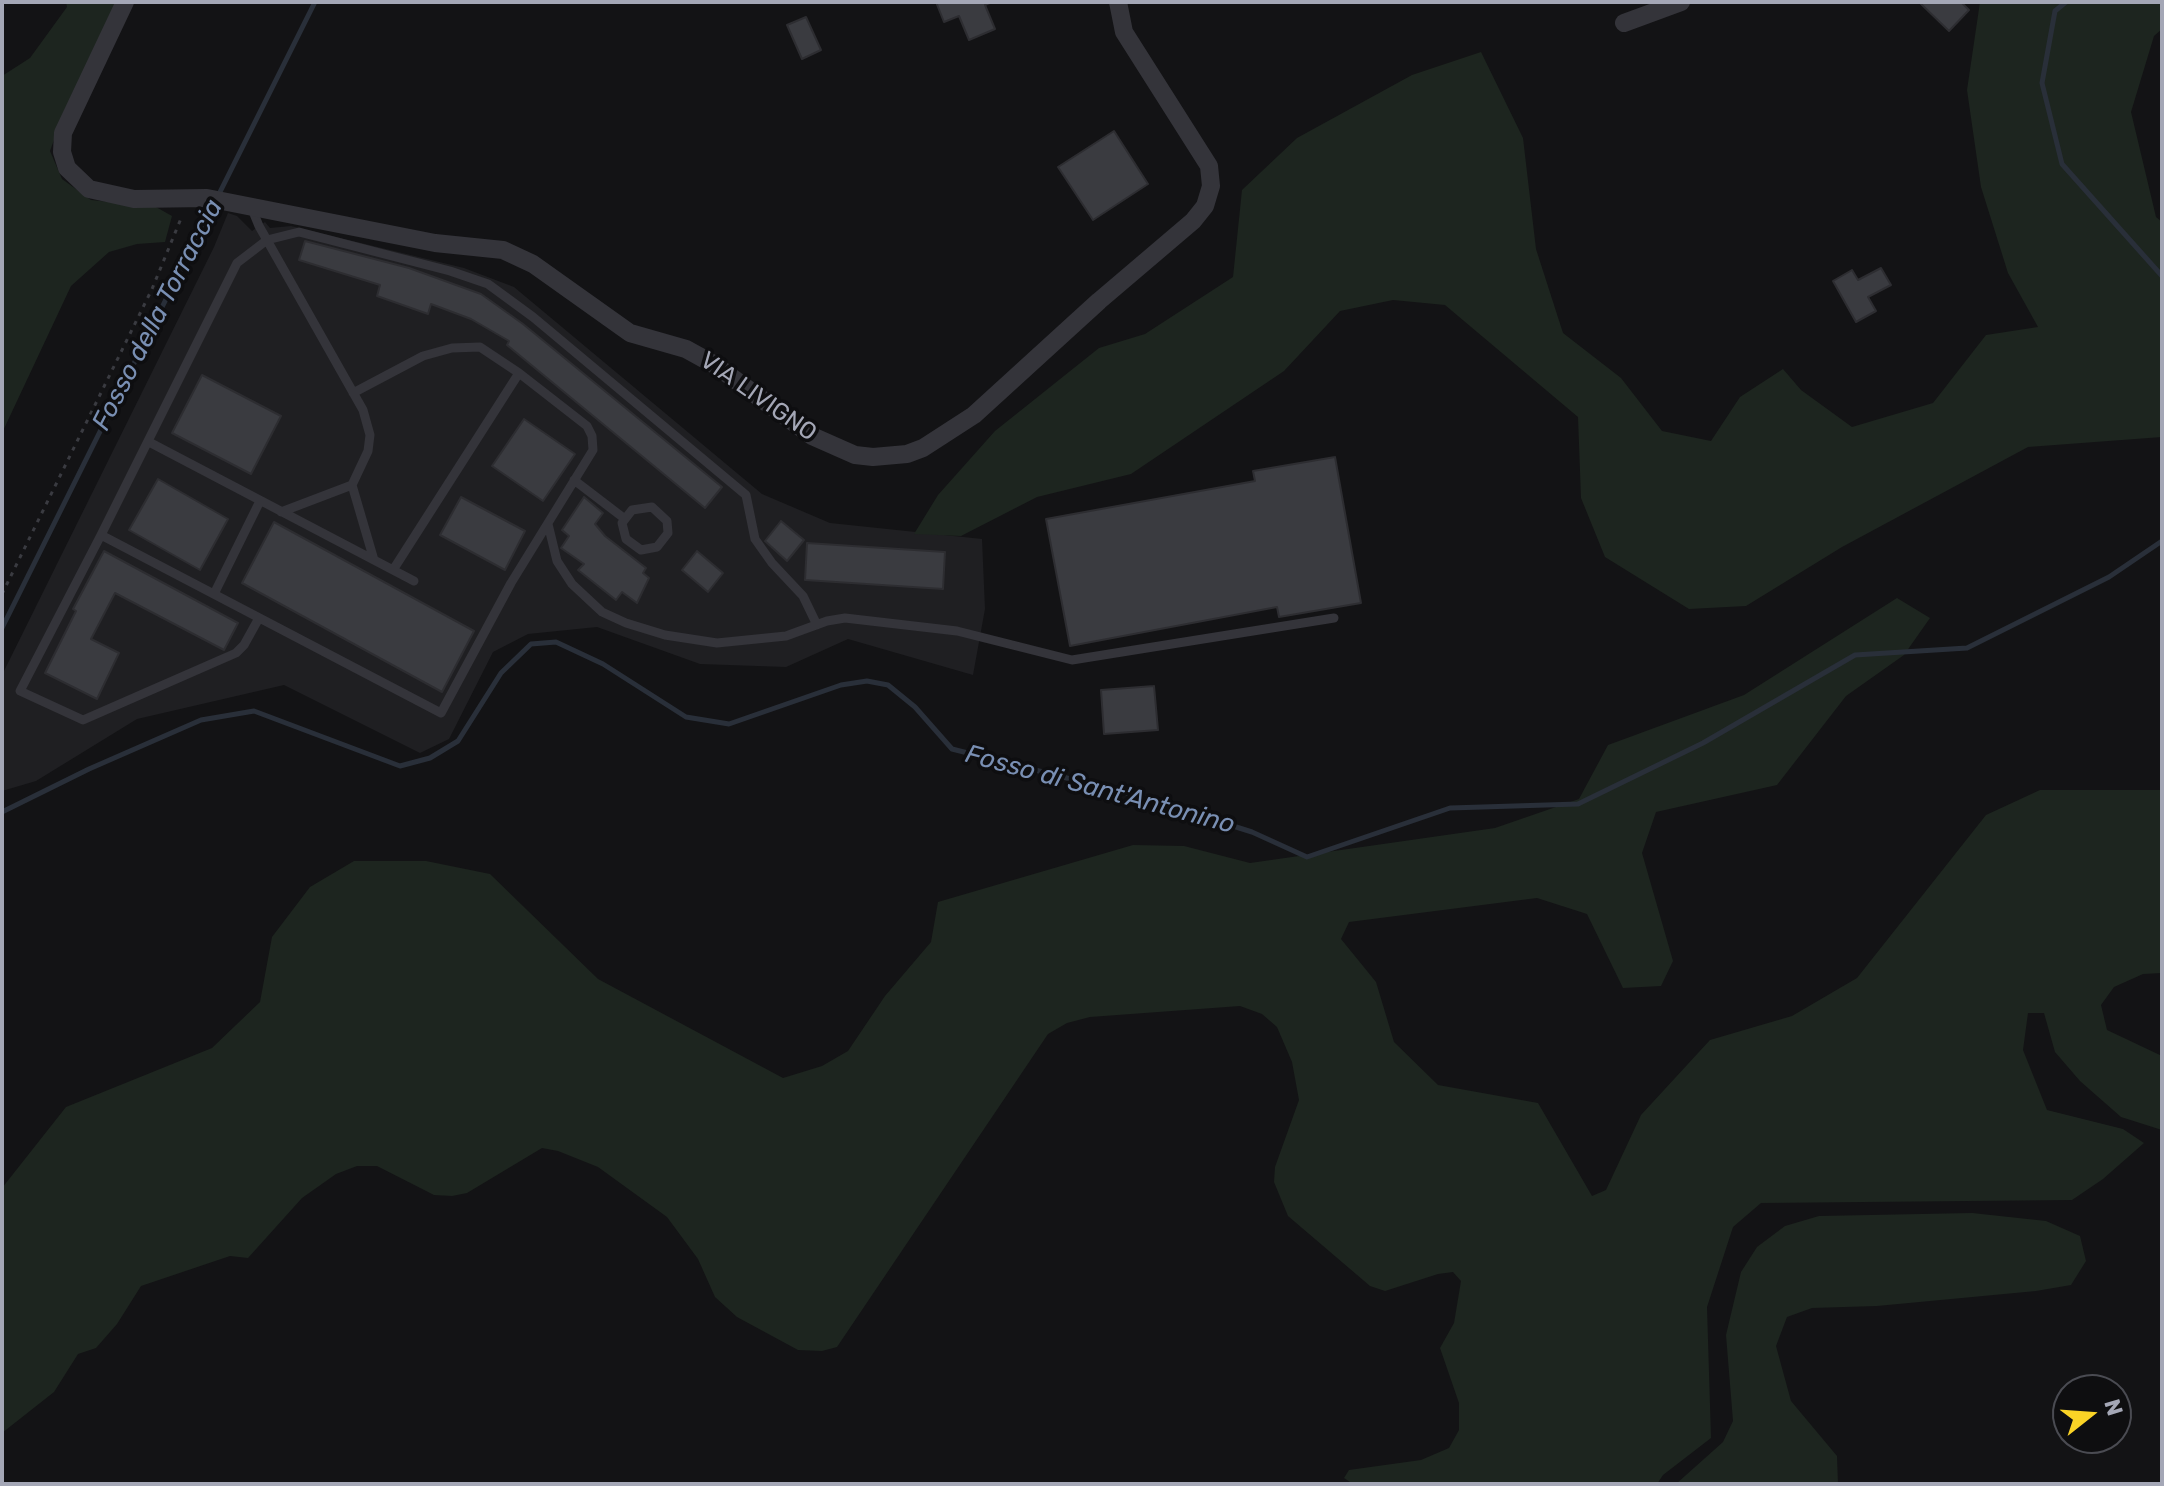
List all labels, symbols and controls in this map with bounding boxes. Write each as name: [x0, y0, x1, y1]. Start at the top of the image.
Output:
water label: Fosso della Torraccia: [86, 194, 230, 436]
street label: VIA LIVIGNO: [694, 346, 822, 448]
water label: Fosso di Sant'Antonino: [962, 739, 1238, 841]
north arrow: [2052, 1374, 2132, 1454]
text: N: [2098, 1396, 2129, 1419]

